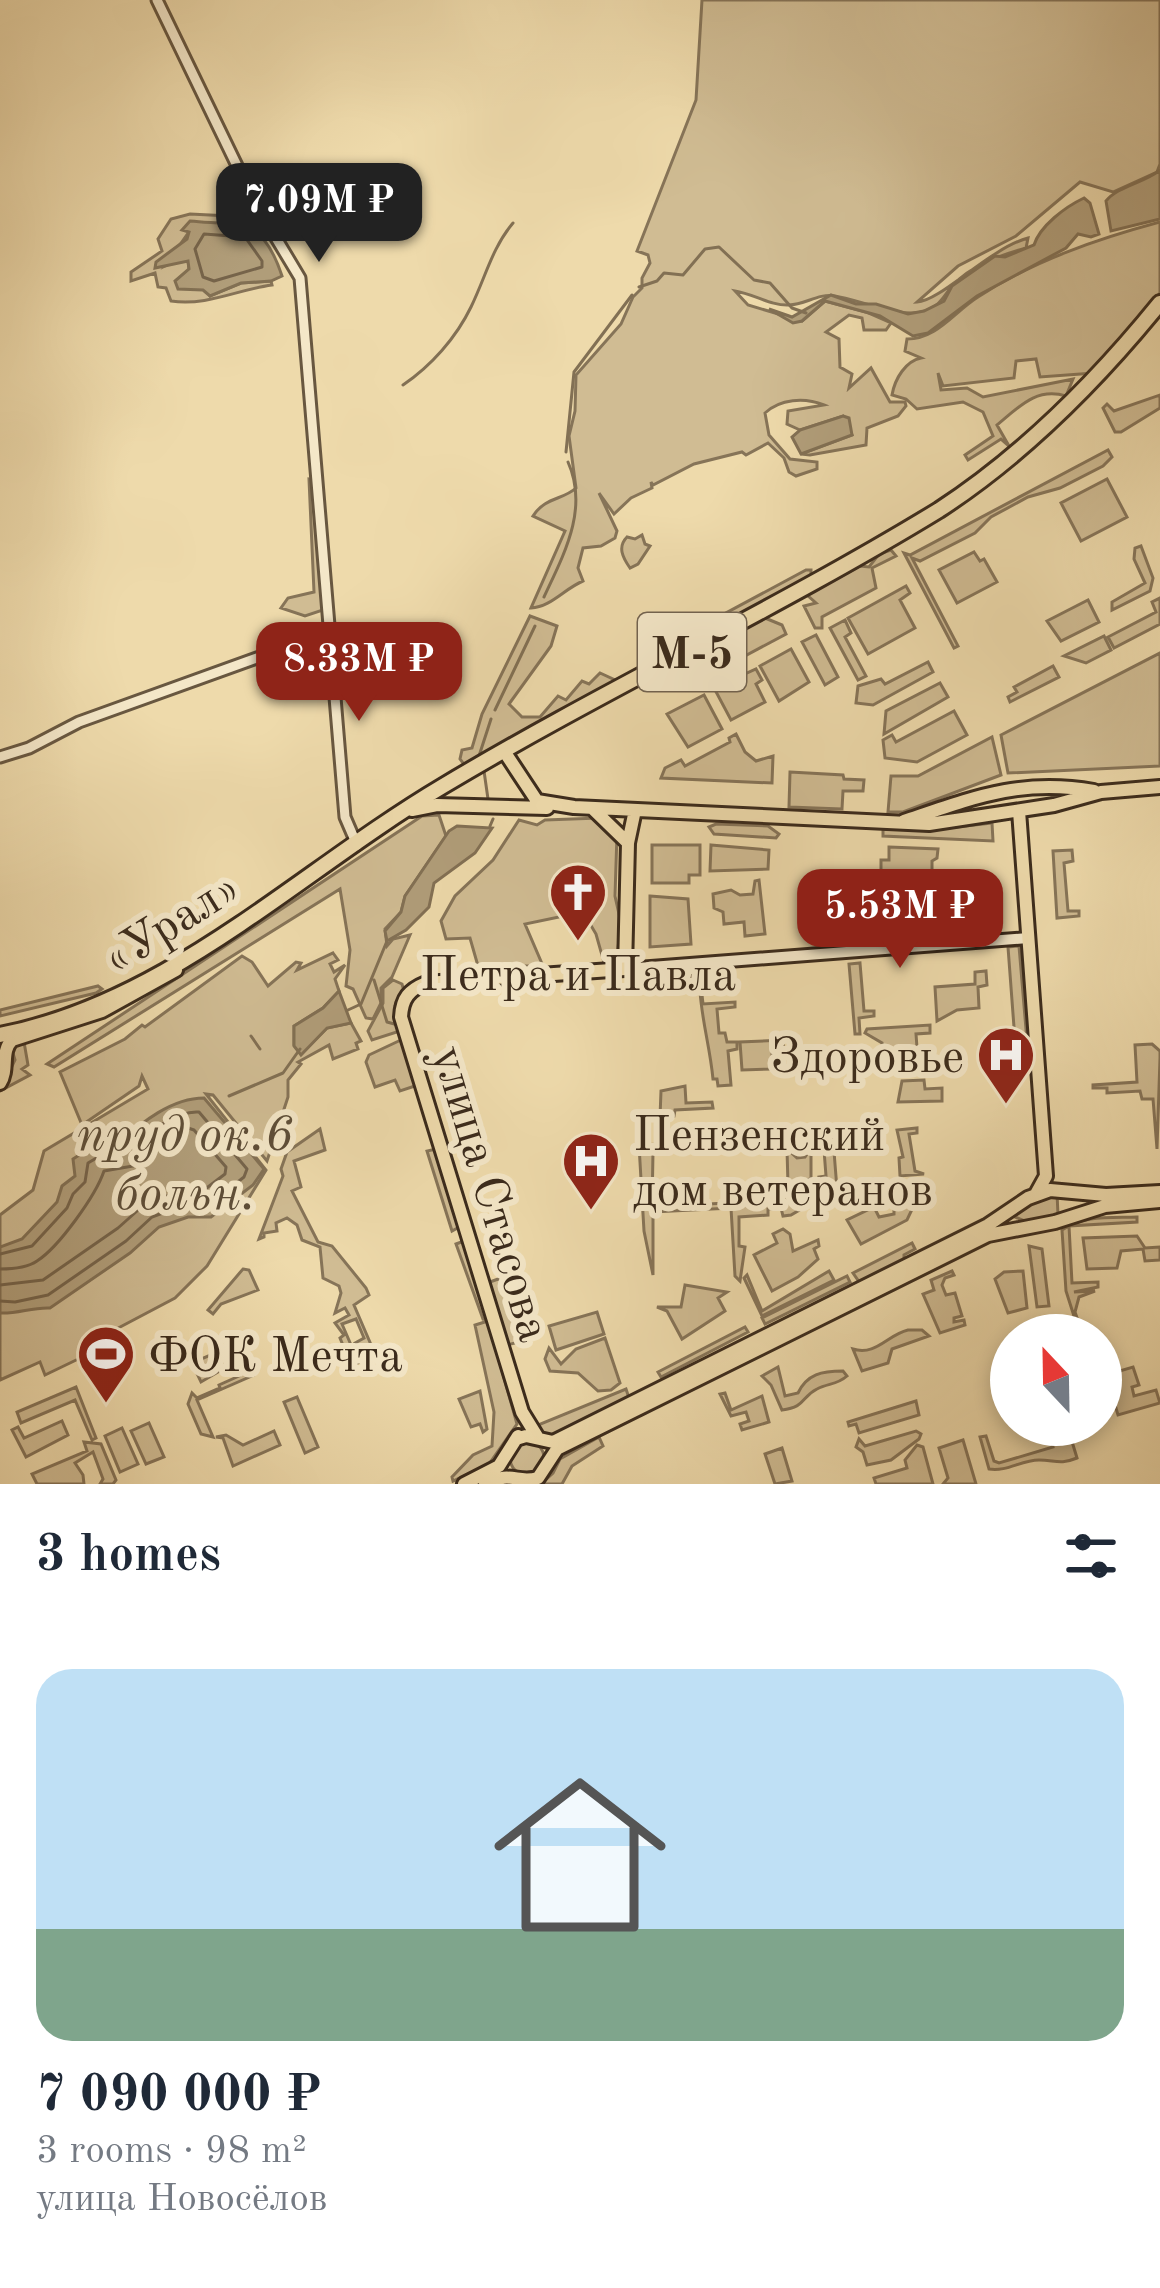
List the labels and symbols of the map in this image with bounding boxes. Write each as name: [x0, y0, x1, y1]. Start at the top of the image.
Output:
pin: 7.09M ₽: [208, 163, 430, 265]
road number: М-5: [638, 613, 746, 691]
pin: 8.33M ₽: [248, 622, 470, 724]
church icon: Петра и Павла: [547, 861, 609, 943]
street label: «Урал»: [95, 864, 249, 985]
pin: 5.53M ₽: [789, 869, 1011, 971]
place label: Петра и Павла: [420, 953, 736, 1001]
hospital icon: Здоровье: [975, 1024, 1037, 1106]
place label: Здоровье: [771, 1035, 964, 1083]
street label: улица Стасова: [421, 1041, 557, 1348]
water label: пруд ок.6 больн.: [76, 1111, 294, 1221]
place label: Пензенский дом ветеранов: [633, 1113, 933, 1216]
hospital icon: Пензенский дом ветеранов: [560, 1130, 622, 1212]
north arrow: [990, 1314, 1122, 1446]
sports icon: ФОК Мечта: [75, 1323, 137, 1405]
place label: ФОК Мечта: [148, 1334, 403, 1382]

